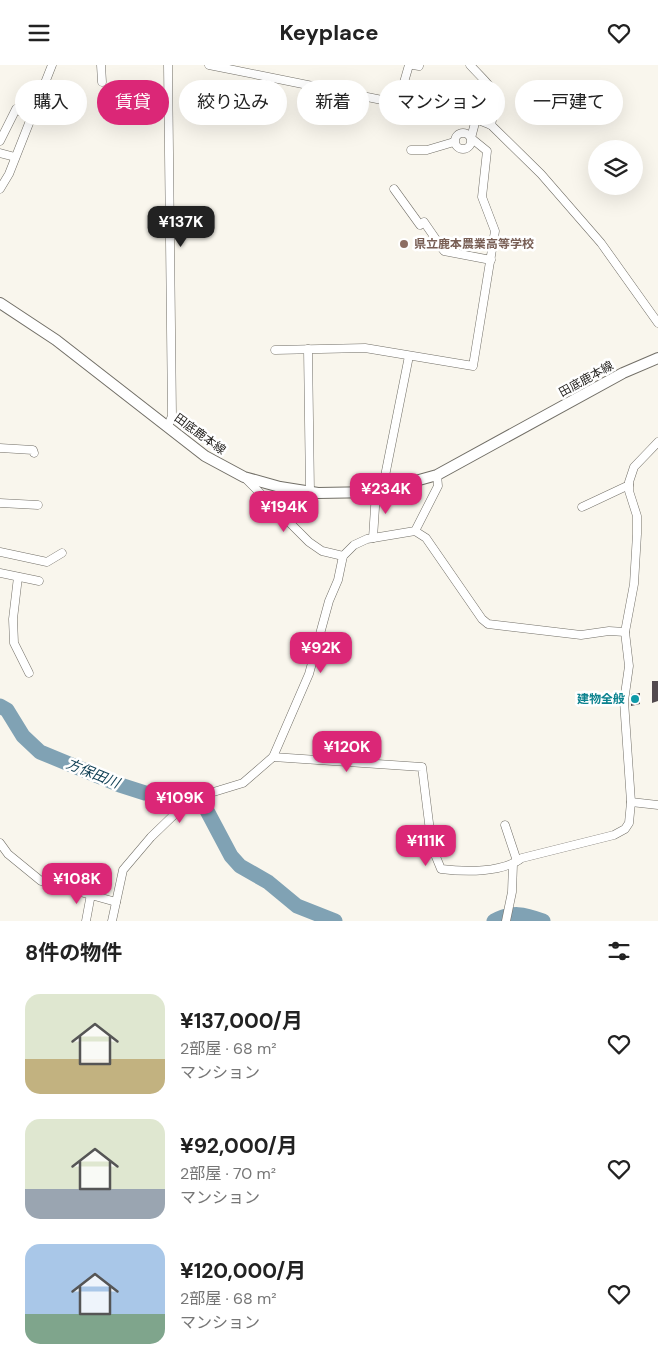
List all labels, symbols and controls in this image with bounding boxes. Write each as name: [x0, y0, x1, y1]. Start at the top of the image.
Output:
text: Keyplace: [279, 18, 379, 47]
icon: menu: [25, 19, 53, 47]
icon: heart: [605, 19, 633, 47]
chip: 購入: [15, 80, 87, 125]
chip: 賃貸: [97, 80, 169, 125]
chip: 絞り込み: [179, 80, 287, 125]
chip: 新着: [297, 80, 369, 125]
chip: マンション: [379, 80, 505, 125]
chip: 一戸建て: [515, 80, 623, 125]
map controls: [588, 140, 643, 195]
button: layers: [588, 140, 643, 195]
pin: ¥137K: [146, 205, 216, 248]
text: ¥137K: [159, 211, 203, 232]
place label: 県立鹿本農業高等学校: [414, 236, 534, 252]
marker: 県立鹿本農業高等学校: [398, 238, 410, 250]
street label: 田底鹿本線: [556, 357, 616, 401]
street label: 田底鹿本線: [171, 410, 229, 458]
pin: ¥234K: [351, 473, 421, 515]
text: ¥234K: [361, 478, 411, 499]
pin: ¥194K: [249, 491, 319, 533]
text: ¥194K: [260, 496, 308, 517]
pin: ¥92K: [291, 631, 351, 674]
text: ¥92K: [301, 637, 341, 658]
place label: 建物全般: [577, 691, 625, 707]
marker: 建物全般: [629, 693, 641, 705]
pin: ¥120K: [312, 731, 382, 773]
text: ¥120K: [323, 736, 371, 757]
water label: 方保田川: [64, 754, 124, 793]
pin: ¥109K: [145, 781, 215, 824]
text: ¥109K: [156, 787, 204, 808]
pin: ¥111K: [391, 825, 461, 867]
text: ¥111K: [407, 830, 445, 851]
pin: ¥108K: [42, 863, 112, 905]
text: ¥108K: [53, 868, 101, 889]
icon: filters: [605, 937, 633, 965]
text: 8件の物件: [25, 939, 122, 967]
text: ¥137,000/月: [180, 1007, 303, 1035]
icon: home: [65, 1014, 125, 1074]
icon: heart: [605, 1030, 633, 1058]
text: 2部屋 · 68 m²: [180, 1038, 276, 1059]
text: マンション: [180, 1062, 260, 1083]
text: ¥92,000/月: [180, 1132, 298, 1160]
icon: home: [65, 1139, 125, 1199]
icon: heart: [605, 1155, 633, 1183]
text: 2部屋 · 70 m²: [180, 1163, 276, 1184]
text: マンション: [180, 1187, 260, 1208]
text: ¥120,000/月: [180, 1257, 306, 1285]
icon: home: [65, 1264, 125, 1324]
icon: heart: [605, 1280, 633, 1308]
text: 2部屋 · 68 m²: [180, 1288, 276, 1309]
text: マンション: [180, 1312, 260, 1333]

